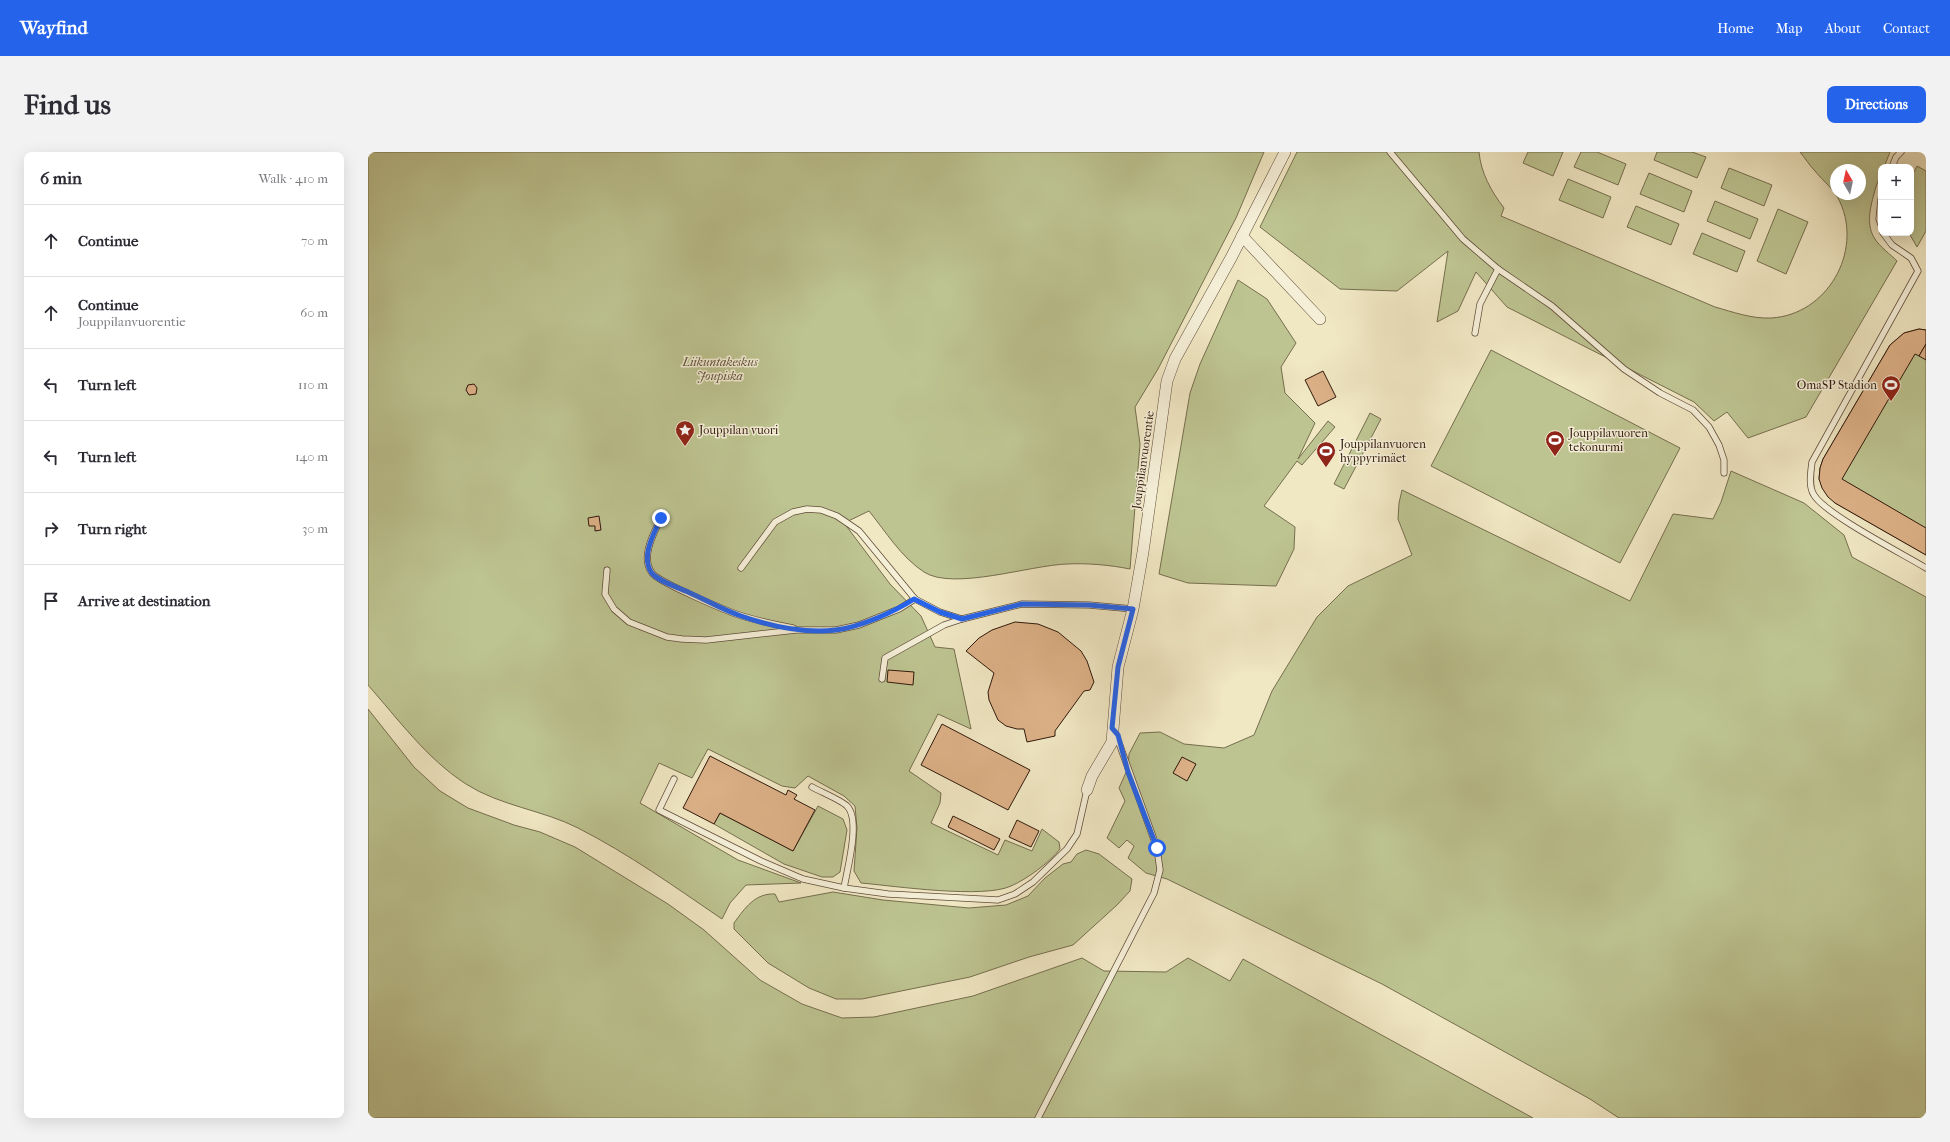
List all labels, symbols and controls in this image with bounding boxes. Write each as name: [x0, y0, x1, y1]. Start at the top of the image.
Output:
text: Wayfind: [20, 17, 88, 39]
text: Home: [1717, 20, 1754, 37]
text: Map: [1776, 20, 1803, 37]
text: About: [1825, 20, 1861, 37]
text: Contact: [1883, 20, 1930, 37]
button: Directions: [1827, 86, 1926, 123]
text: Find us: [24, 88, 111, 121]
north arrow: [1830, 164, 1866, 200]
map controls: [1878, 164, 1914, 236]
button: +: [1878, 164, 1914, 200]
text: 6 min: [40, 168, 82, 188]
text: Walk · 410 m: [259, 171, 328, 186]
button: −: [1878, 200, 1914, 236]
icon: ahead: [40, 230, 62, 252]
text: Continue: [78, 232, 138, 250]
text: 70 m: [301, 233, 328, 248]
text: Continue: [78, 296, 138, 314]
icon: ahead: [40, 302, 62, 324]
text: 60 m: [300, 305, 328, 320]
text: Jouppilanvuorentie: [78, 314, 186, 329]
park label: Liikuntakeskus Joupiska: [681, 355, 758, 383]
icon: left: [40, 374, 62, 396]
sports icon: OmaSP Stadion: [1880, 374, 1902, 402]
text: Turn left: [78, 376, 136, 394]
text: 110 m: [298, 377, 328, 392]
place label: OmaSP Stadion: [1797, 378, 1877, 392]
street label: Jouppilanvuorentie: [1129, 410, 1157, 511]
place icon: Jouppilan vuori: [674, 419, 696, 447]
place label: Jouppilan vuori: [698, 423, 779, 437]
place label: Jouppilavuoren tekonurmi: [1568, 426, 1648, 454]
sports icon: Jouppilavuoren tekonurmi: [1544, 429, 1566, 457]
place label: Jouppilanvuoren hyppyrimäet: [1339, 437, 1426, 465]
sports icon: Jouppilanvuoren hyppyrimäet: [1315, 440, 1337, 468]
icon: left: [40, 446, 62, 468]
text: Turn left: [78, 448, 136, 466]
text: 140 m: [295, 449, 328, 464]
route end: [652, 509, 670, 527]
icon: right: [40, 518, 62, 540]
text: Turn right: [78, 520, 147, 538]
text: 30 m: [302, 521, 328, 536]
icon: arrive: [40, 590, 62, 612]
text: Arrive at destination: [78, 592, 210, 610]
route start: [1148, 839, 1166, 857]

